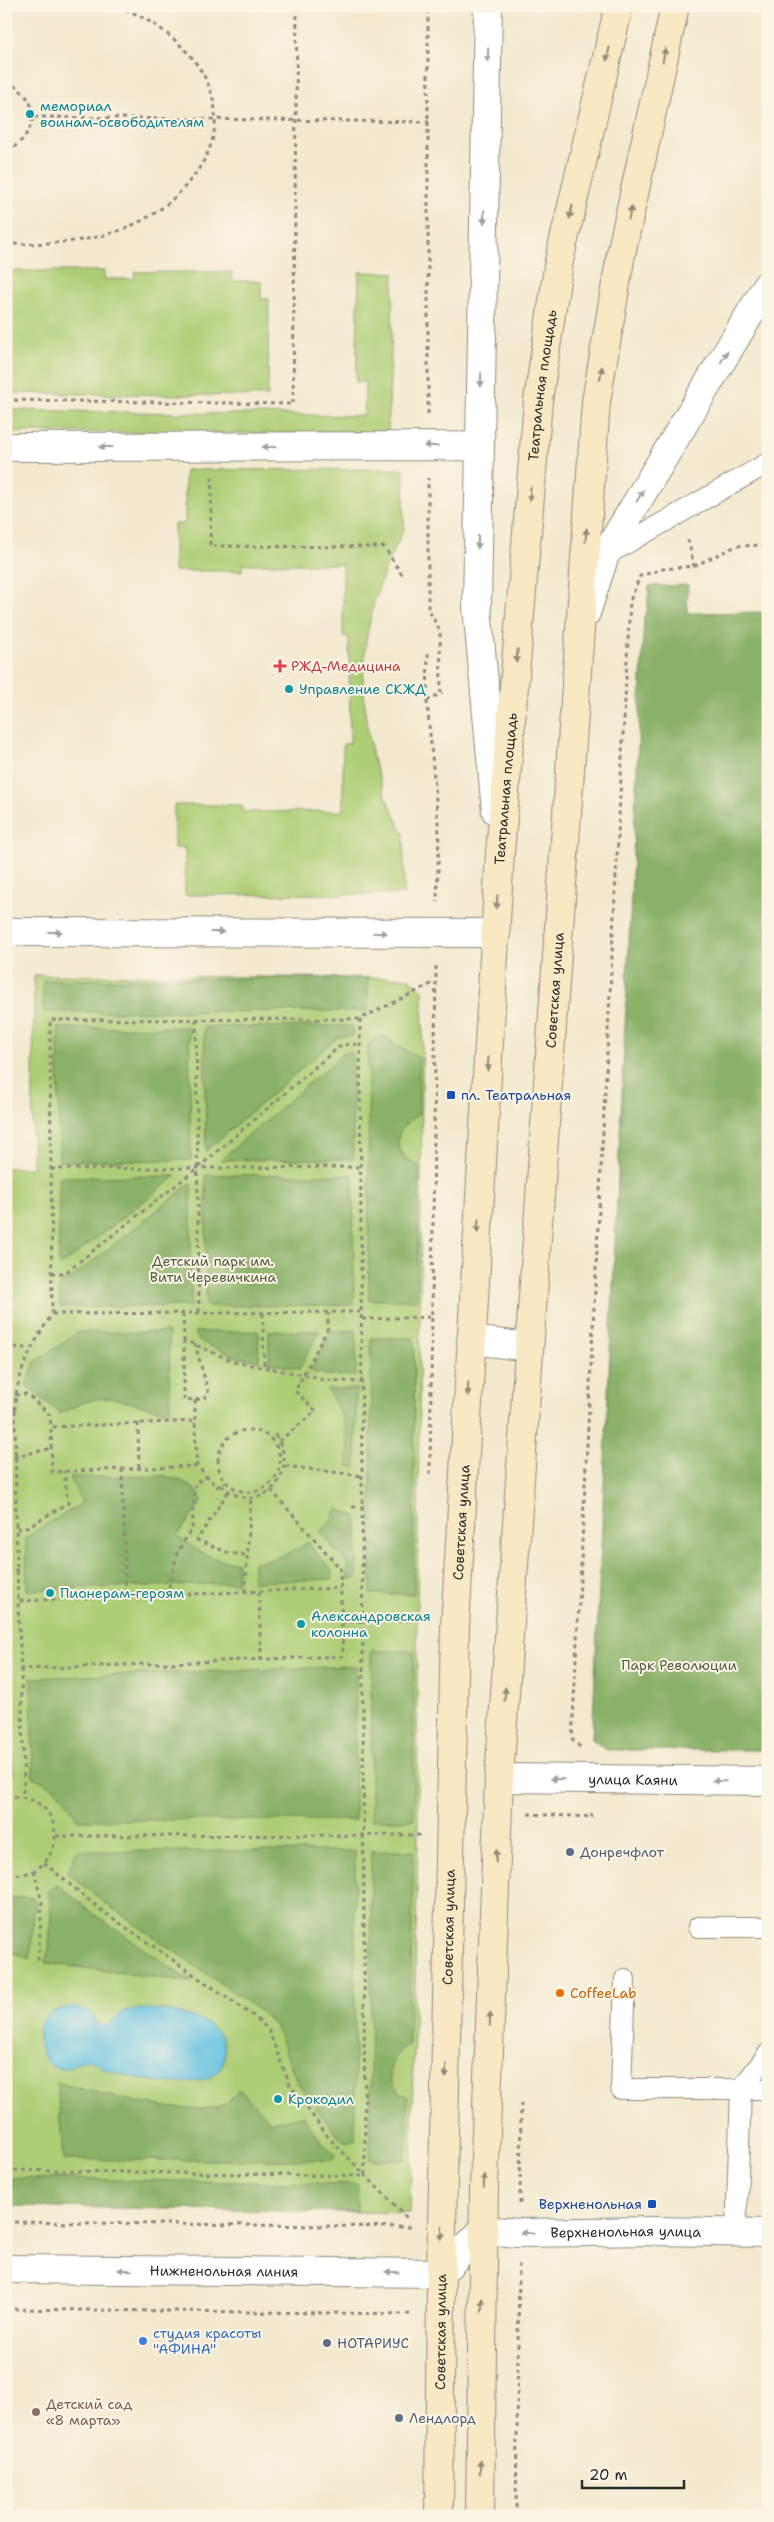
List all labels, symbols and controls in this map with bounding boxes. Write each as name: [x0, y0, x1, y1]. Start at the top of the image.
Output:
one-way arrow: [604, 46, 612, 61]
one-way arrow: [661, 46, 669, 62]
one-way arrow: [483, 47, 491, 63]
place label: мемориал воинам-освободителям: [40, 97, 204, 131]
marker: мемориал воинам-освободителям: [24, 108, 36, 120]
one-way arrow: [567, 204, 575, 219]
one-way arrow: [626, 206, 634, 221]
one-way arrow: [480, 210, 488, 226]
street label: Театральная площадь: [524, 309, 561, 462]
one-way arrow: [720, 350, 729, 363]
one-way arrow: [597, 365, 605, 381]
one-way arrow: [477, 372, 485, 388]
one-way arrow: [423, 442, 439, 450]
one-way arrow: [98, 443, 114, 451]
one-way arrow: [260, 443, 276, 451]
one-way arrow: [526, 486, 534, 502]
one-way arrow: [636, 490, 645, 503]
one-way arrow: [583, 527, 591, 543]
one-way arrow: [474, 535, 482, 551]
one-way arrow: [512, 648, 520, 664]
place label: РЖД-Медицина: [291, 657, 401, 675]
marker: РЖД-Медицина: [273, 659, 287, 673]
place label: Управление СКЖД: [299, 680, 426, 698]
marker: Управление СКЖД: [283, 683, 295, 695]
street label: Театральная площадь: [490, 712, 521, 865]
one-way arrow: [493, 894, 501, 910]
one-way arrow: [47, 928, 63, 936]
one-way arrow: [210, 928, 226, 936]
one-way arrow: [372, 929, 388, 937]
street label: Советская улица: [541, 932, 568, 1049]
one-way arrow: [483, 1056, 491, 1072]
place label: пл. Театральная: [461, 1086, 571, 1104]
marker: пл. Театральная: [445, 1089, 457, 1101]
one-way arrow: [473, 1219, 481, 1235]
park label: Детский парк им. Вити Черевичкина: [150, 1252, 277, 1286]
one-way arrow: [464, 1381, 472, 1397]
street label: Советская улица: [449, 1464, 473, 1581]
place label: Пионерам-героям: [60, 1584, 184, 1602]
marker: Пионерам-героям: [44, 1587, 56, 1599]
place label: Александровская колонна: [311, 1607, 431, 1641]
marker: Александровская колонна: [295, 1618, 307, 1630]
park label: Парк Революции: [621, 1656, 737, 1674]
one-way arrow: [501, 1686, 509, 1702]
street label: улица Каяни: [588, 1770, 678, 1789]
one-way arrow: [548, 1775, 564, 1783]
one-way arrow: [711, 1777, 727, 1785]
place label: Донречфлот: [580, 1843, 665, 1861]
marker: Донречфлот: [564, 1846, 576, 1858]
one-way arrow: [492, 1848, 500, 1864]
street label: Советская улица: [438, 1869, 459, 1985]
place label: CoffeeLab: [570, 1984, 637, 2002]
marker: CoffeeLab: [554, 1987, 566, 1999]
one-way arrow: [486, 2011, 494, 2027]
one-way arrow: [442, 2063, 450, 2079]
place label: Крокодил: [288, 2090, 354, 2108]
marker: Крокодил: [272, 2093, 284, 2105]
one-way arrow: [480, 2173, 488, 2189]
place label: Верхненольная: [539, 2195, 642, 2213]
marker: Верхненольная: [646, 2198, 658, 2210]
street label: Верхненольная улица: [550, 2222, 701, 2242]
one-way arrow: [438, 2225, 446, 2241]
one-way arrow: [518, 2229, 534, 2237]
street label: Нижненольная линия: [150, 2261, 298, 2281]
one-way arrow: [117, 2266, 133, 2274]
one-way arrow: [384, 2268, 400, 2276]
street label: Советская улица: [431, 2274, 450, 2390]
one-way arrow: [478, 2296, 486, 2312]
place label: студия красоты "АФИНА": [153, 2324, 261, 2358]
place label: НОТАРИУС: [337, 2334, 409, 2352]
marker: студия красоты "АФИНА": [137, 2335, 149, 2347]
marker: НОТАРИУС: [321, 2337, 333, 2349]
place label: Детский сад «8 марта»: [46, 2395, 132, 2429]
marker: Детский сад «8 марта»: [30, 2406, 42, 2418]
place label: Лендлорд: [409, 2409, 476, 2427]
marker: Лендлорд: [393, 2412, 405, 2424]
scale bar: [582, 2457, 684, 2489]
one-way arrow: [477, 2459, 485, 2475]
text: 20 m: [589, 2465, 628, 2485]

